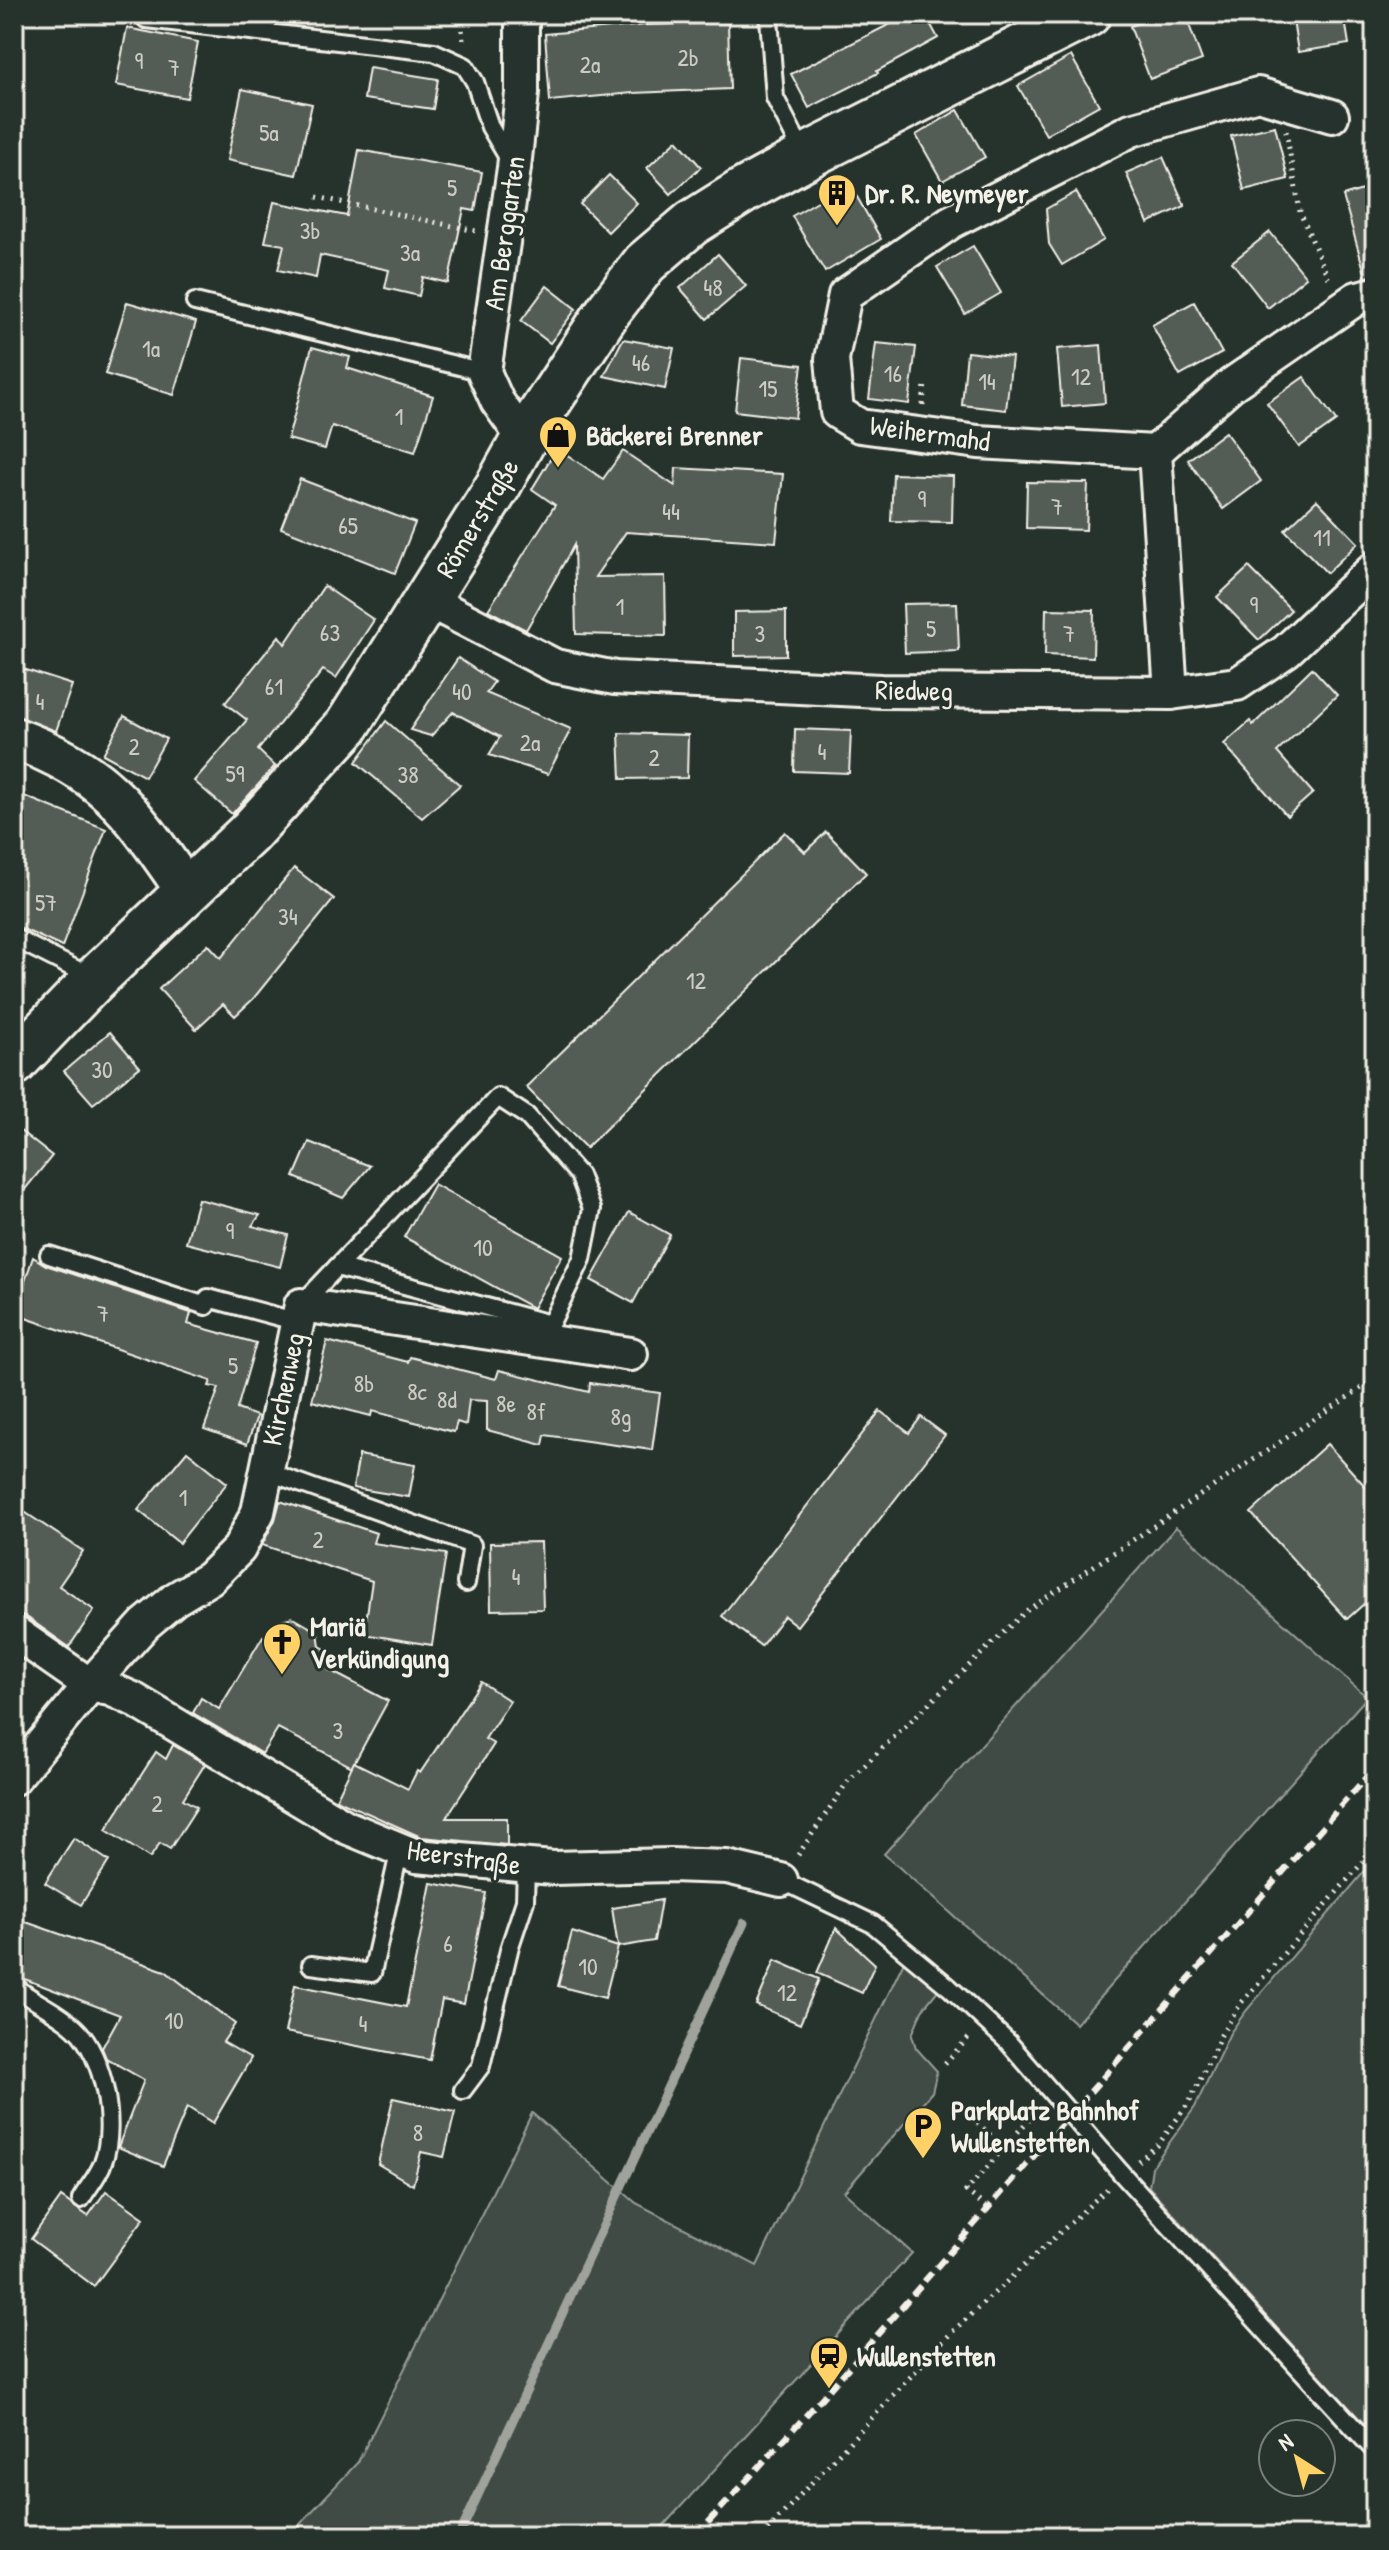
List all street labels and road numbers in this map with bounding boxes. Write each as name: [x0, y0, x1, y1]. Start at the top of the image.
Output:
street label: Am Berggarten: [474, 153, 534, 313]
street label: Weihermahd: [867, 406, 993, 460]
street label: Römerstraße: [426, 451, 528, 585]
street label: Riedweg: [875, 670, 953, 710]
street label: Kirchenweg: [252, 1329, 314, 1449]
street label: Heerstraße: [405, 1830, 523, 1884]

